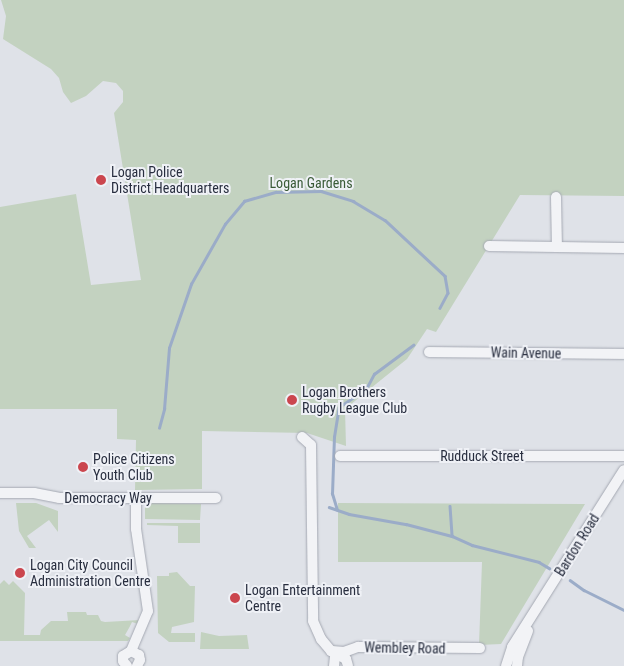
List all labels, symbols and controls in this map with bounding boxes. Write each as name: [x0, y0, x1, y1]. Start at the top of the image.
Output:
place label: Logan Police District Headquarters: [111, 164, 229, 196]
marker: Logan Police District Headquarters: [95, 174, 107, 186]
park label: Logan Gardens: [269, 175, 353, 191]
street label: Wain Avenue: [491, 344, 561, 362]
place label: Logan Brothers Rugby League Club: [302, 384, 407, 417]
marker: Logan Brothers Rugby League Club: [286, 394, 298, 406]
street label: Rudduck Street: [440, 448, 524, 464]
place label: Police Citizens Youth Club: [93, 451, 175, 484]
marker: Police Citizens Youth Club: [77, 461, 89, 473]
street label: Democracy Way: [64, 490, 152, 506]
street label: Bardon Road: [551, 511, 603, 579]
place label: Logan City Council Administration Centre: [30, 557, 150, 590]
marker: Logan City Council Administration Centre: [14, 567, 26, 579]
place label: Logan Entertainment Centre: [245, 582, 360, 614]
marker: Logan Entertainment Centre: [229, 592, 241, 604]
street label: Wembley Road: [364, 639, 446, 657]

